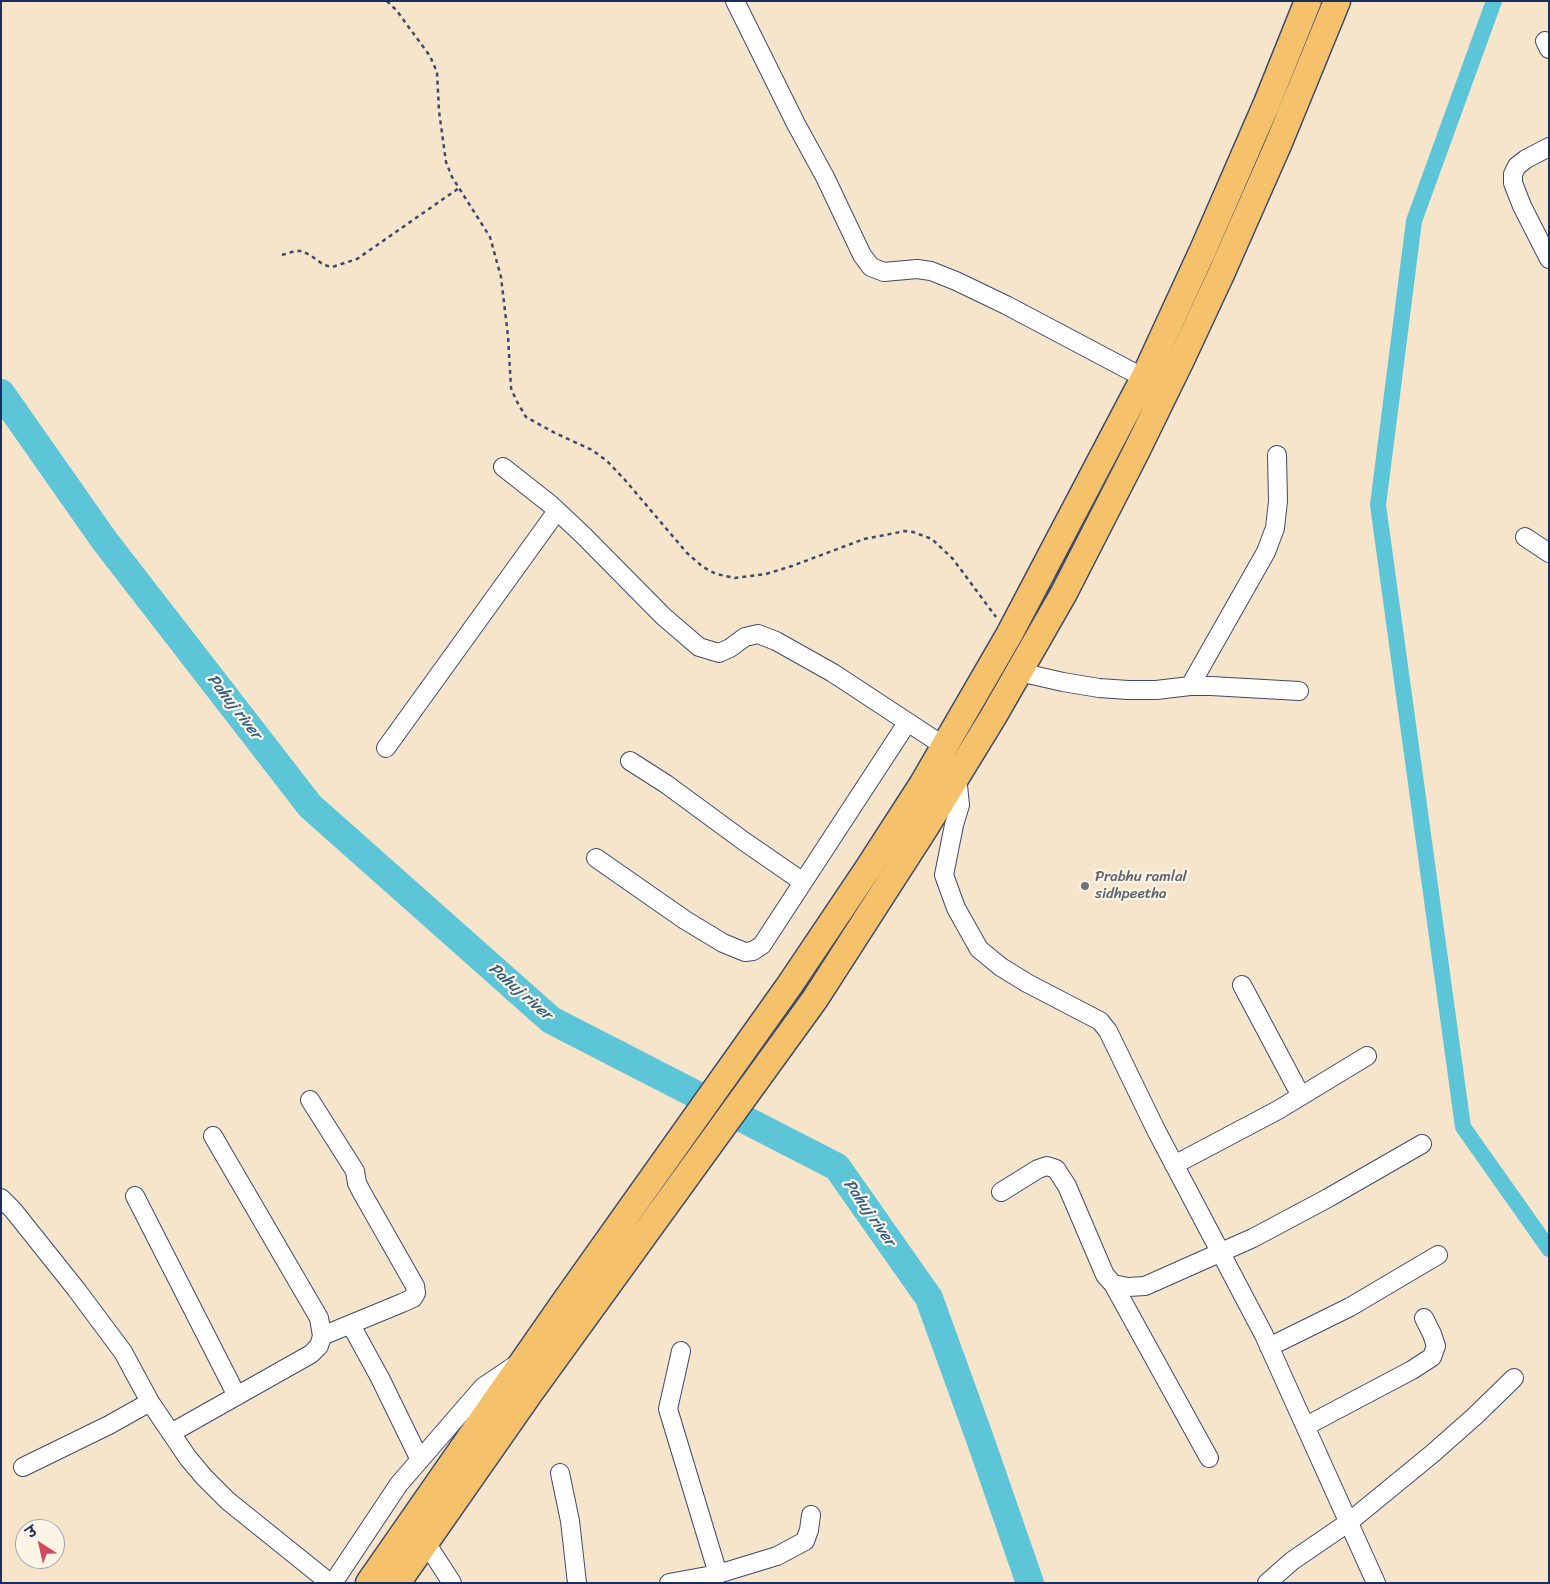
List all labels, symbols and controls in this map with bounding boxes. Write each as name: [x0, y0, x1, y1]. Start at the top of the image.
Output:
water label: Pahuj river: [203, 671, 265, 743]
place label: Prabhu ramlal sidhpeetha: [1095, 868, 1187, 903]
marker: Prabhu ramlal sidhpeetha: [1079, 880, 1091, 892]
water label: Pahuj river: [485, 959, 555, 1025]
water label: Pahuj river: [839, 1176, 899, 1250]
north arrow: [15, 1519, 65, 1569]
text: उ: [21, 1519, 43, 1545]

